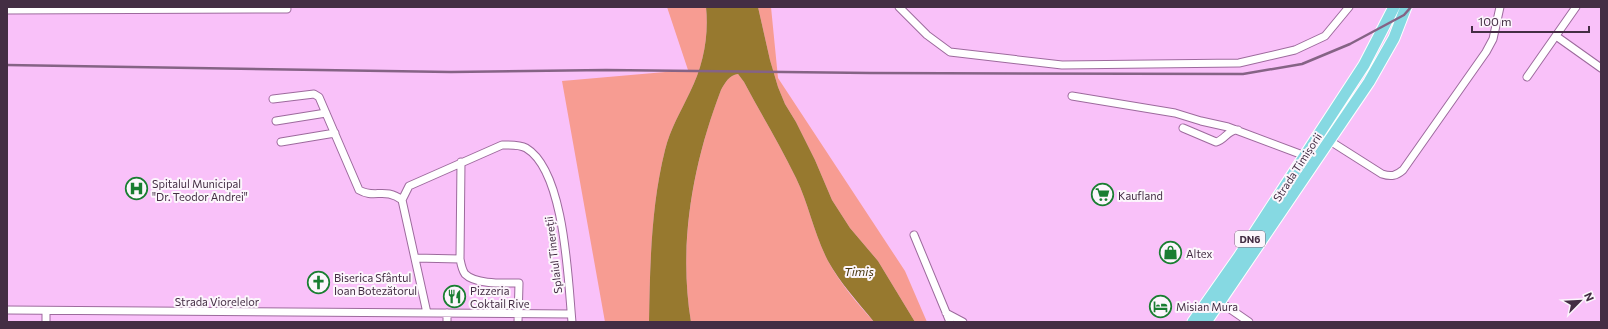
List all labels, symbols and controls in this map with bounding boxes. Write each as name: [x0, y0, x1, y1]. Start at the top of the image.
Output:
scale bar: [1472, 8, 1589, 34]
text: 100 m: [1478, 14, 1512, 28]
street label: Strada Timișorii: [1270, 130, 1325, 204]
hospital icon: Spitalul Municipal "Dr. Teodor Andrei": [124, 176, 150, 202]
place label: Spitalul Municipal "Dr. Teodor Andrei": [152, 177, 248, 203]
supermarket icon: Kaufland: [1090, 182, 1116, 208]
place label: Kaufland: [1118, 189, 1163, 202]
street label: Splaiul Tinereții: [542, 215, 565, 294]
road number: DN6: [1235, 231, 1265, 247]
shop icon: Altex: [1158, 240, 1184, 266]
place label: Altex: [1186, 247, 1213, 260]
water label: Timiș: [844, 264, 874, 279]
church icon: Biserica Sfântul Ioan Botezătorul: [305, 270, 331, 296]
place label: Biserica Sfântul Ioan Botezătorul: [334, 271, 417, 297]
north arrow: [1560, 281, 1600, 321]
restaurant icon: Pizzeria Coktail Rive: [441, 283, 467, 309]
place label: Pizzeria Coktail Rive: [470, 284, 530, 310]
text: N: [1582, 290, 1597, 303]
hotel icon: Misian Mura: [1147, 293, 1173, 319]
street label: Strada Viorelelor: [175, 295, 260, 308]
place label: Misian Mura: [1176, 300, 1238, 313]

